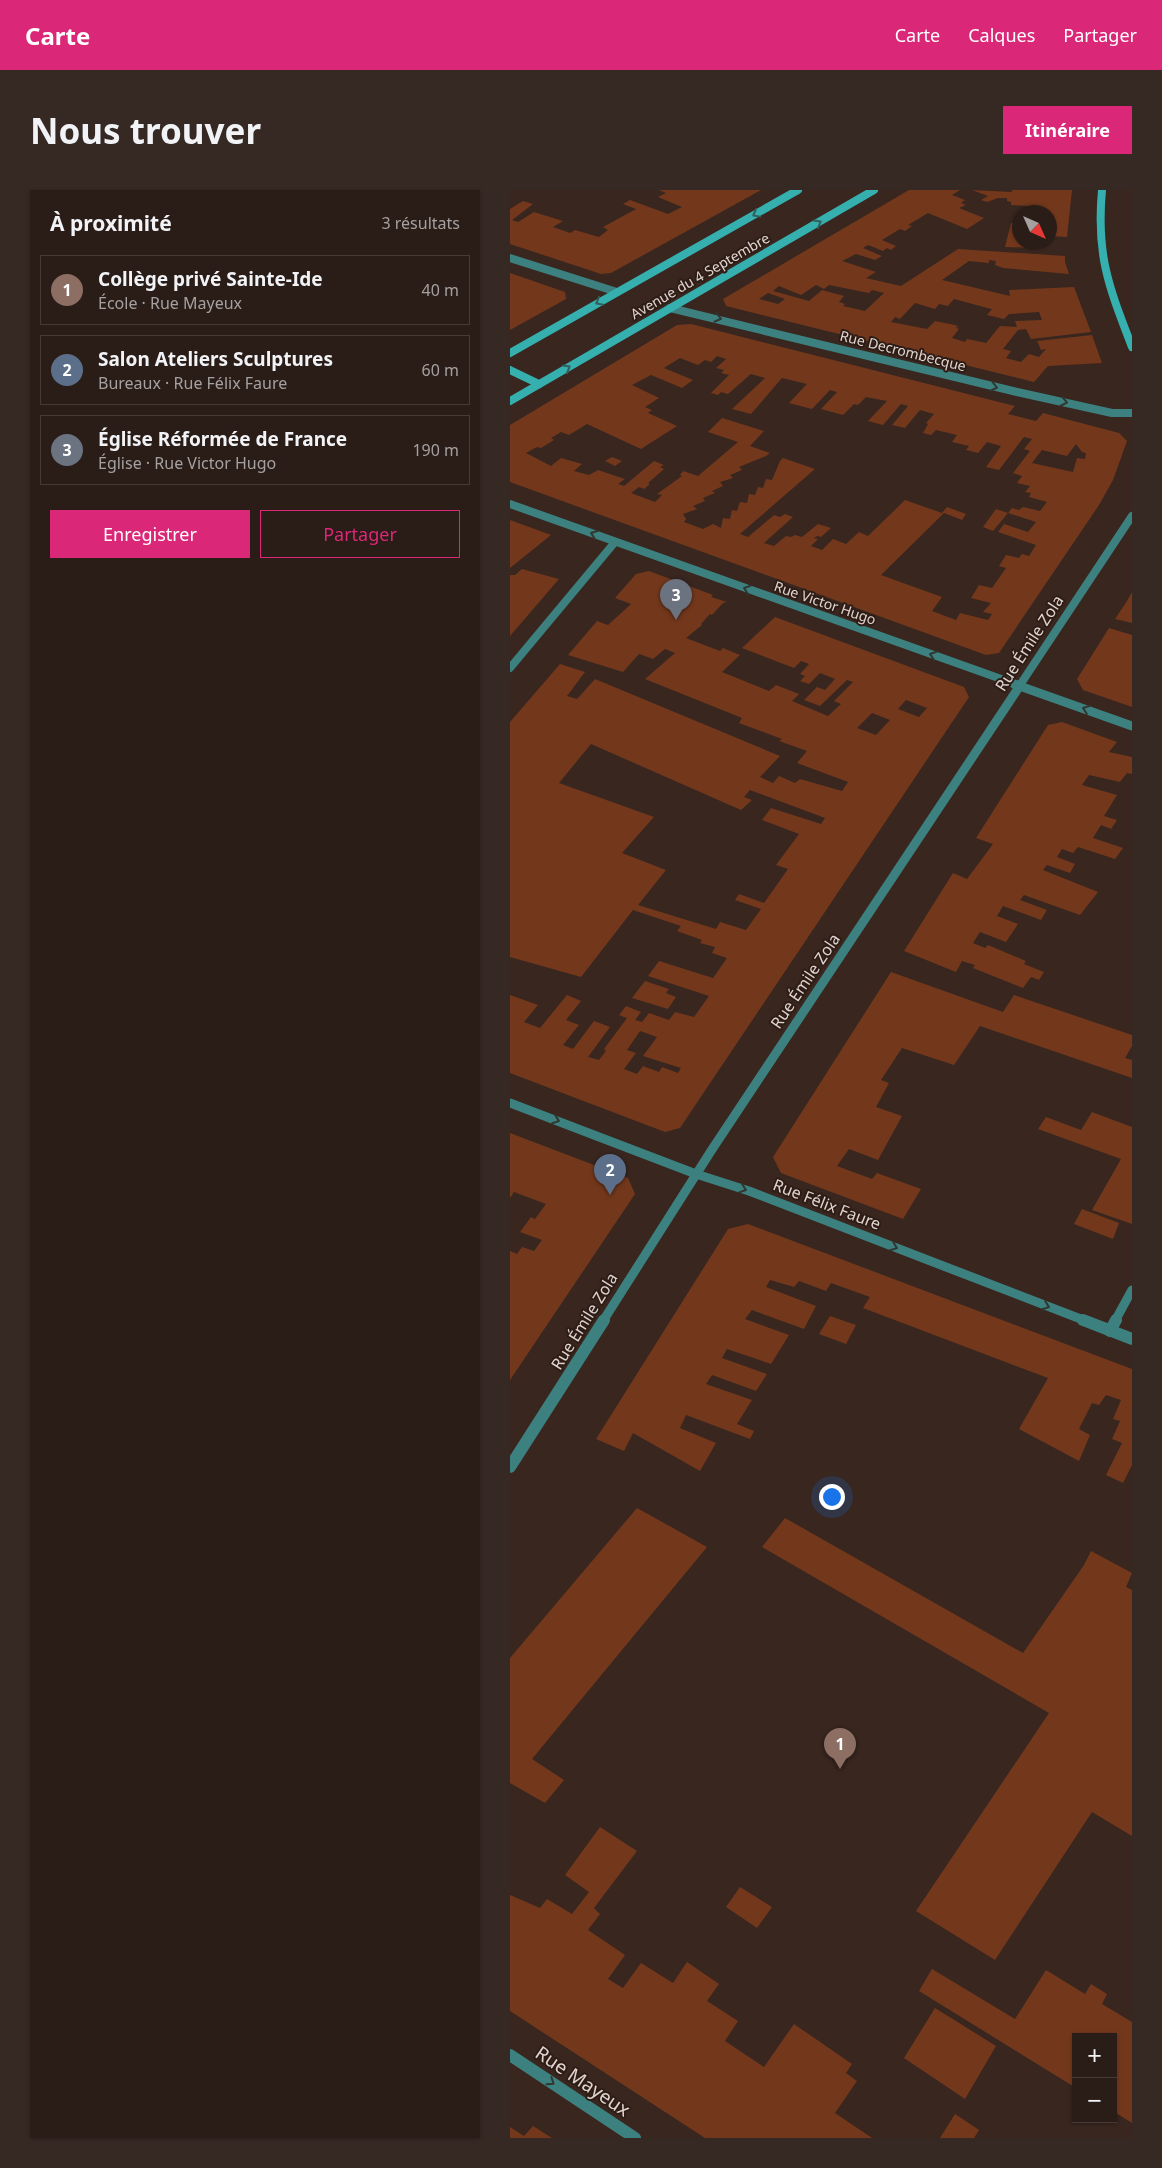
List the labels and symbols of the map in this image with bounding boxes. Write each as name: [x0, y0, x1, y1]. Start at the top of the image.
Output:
north arrow: [1012, 205, 1057, 250]
one-way arrow: [752, 208, 761, 218]
one-way arrow: [813, 219, 822, 229]
street label: Avenue du 4 Septembre: [627, 228, 773, 323]
one-way arrow: [595, 296, 604, 306]
one-way arrow: [713, 312, 722, 323]
street label: Rue Decrombecque: [838, 326, 968, 375]
one-way arrow: [562, 364, 571, 374]
one-way arrow: [990, 381, 999, 392]
one-way arrow: [1060, 396, 1069, 407]
one-way arrow: [590, 530, 599, 540]
street label: Rue Victor Hugo: [772, 576, 879, 629]
pin: 3: [660, 579, 692, 620]
one-way arrow: [743, 585, 752, 595]
street label: Rue Émile Zola: [990, 591, 1068, 695]
one-way arrow: [929, 650, 938, 660]
one-way arrow: [1082, 705, 1091, 715]
street label: Rue Émile Zola: [765, 929, 845, 1033]
one-way arrow: [551, 1114, 559, 1124]
pin: 2: [594, 1154, 626, 1195]
street label: Rue Félix Faure: [770, 1173, 884, 1235]
one-way arrow: [738, 1183, 746, 1193]
one-way arrow: [889, 1241, 898, 1252]
street label: Rue Émile Zola: [545, 1268, 623, 1374]
one-way arrow: [1041, 1300, 1050, 1310]
your location: [819, 1484, 845, 1510]
pin: 1: [824, 1728, 856, 1769]
street label: Rue Mayeux: [530, 2040, 636, 2122]
one-way arrow: [545, 2075, 554, 2085]

